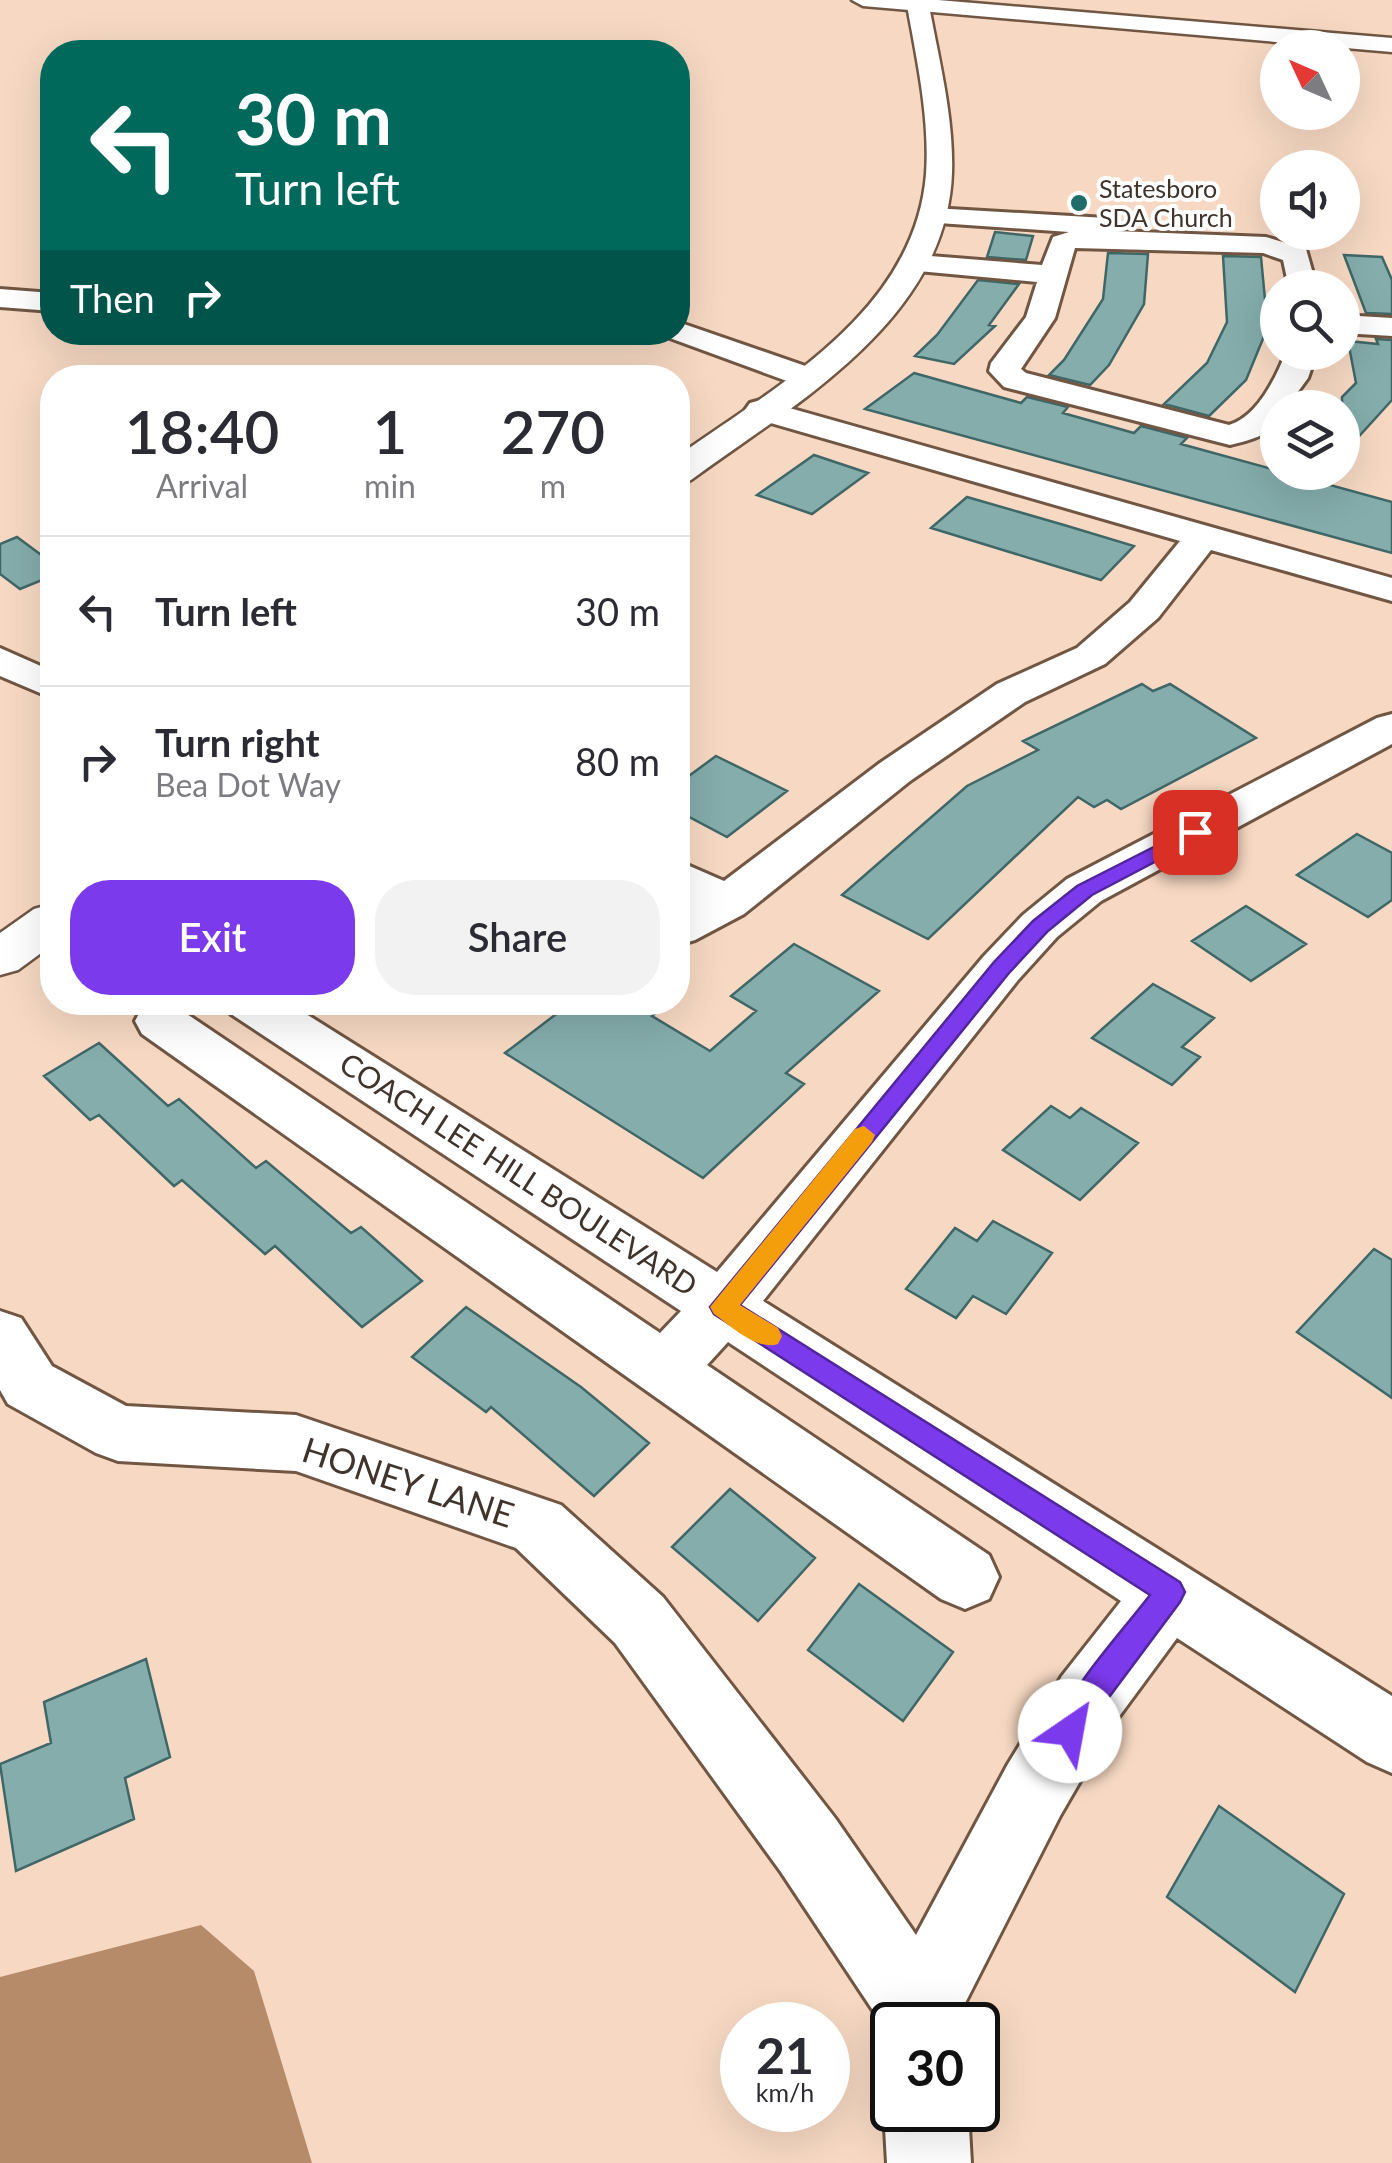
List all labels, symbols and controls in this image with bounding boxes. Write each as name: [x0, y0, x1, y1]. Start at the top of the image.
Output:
north arrow: [1260, 30, 1360, 130]
map controls: [1260, 30, 1360, 490]
text: 30 m: [235, 76, 392, 160]
icon: left: [70, 80, 200, 210]
button: sound: [1260, 150, 1360, 250]
text: Turn left: [235, 161, 400, 215]
place label: Statesboro SDA Church: [1099, 173, 1233, 232]
marker: Statesboro SDA Church: [1068, 192, 1090, 214]
icon: right: [175, 270, 230, 325]
button: search: [1260, 270, 1360, 370]
text: Then: [70, 275, 155, 321]
button: layers: [1260, 390, 1360, 490]
text: 18:40: [125, 395, 279, 467]
text: 1: [373, 395, 407, 467]
text: 270: [501, 395, 605, 467]
text: Arrival: [156, 466, 248, 505]
text: min: [364, 466, 416, 505]
text: m: [540, 466, 566, 505]
icon: left: [70, 584, 125, 639]
text: Turn left: [155, 588, 297, 634]
text: 30 m: [575, 588, 660, 634]
text: Turn right: [155, 719, 320, 765]
icon: right: [70, 734, 125, 789]
text: 80 m: [575, 738, 660, 784]
text: Bea Dot Way: [155, 765, 341, 804]
pin: [1153, 790, 1238, 875]
icon: arrive: [1168, 805, 1223, 860]
button: Exit: [70, 880, 355, 995]
button: Share: [375, 880, 660, 995]
street label: COACH LEE HILL BOULEVARD: [334, 1044, 705, 1302]
street label: HONEY LANE: [298, 1427, 520, 1535]
position arrow: [1018, 1679, 1122, 1783]
speed limit sign: 30: [870, 2002, 1000, 2132]
text: 21: [756, 2025, 814, 2085]
text: km/h: [756, 2077, 814, 2107]

